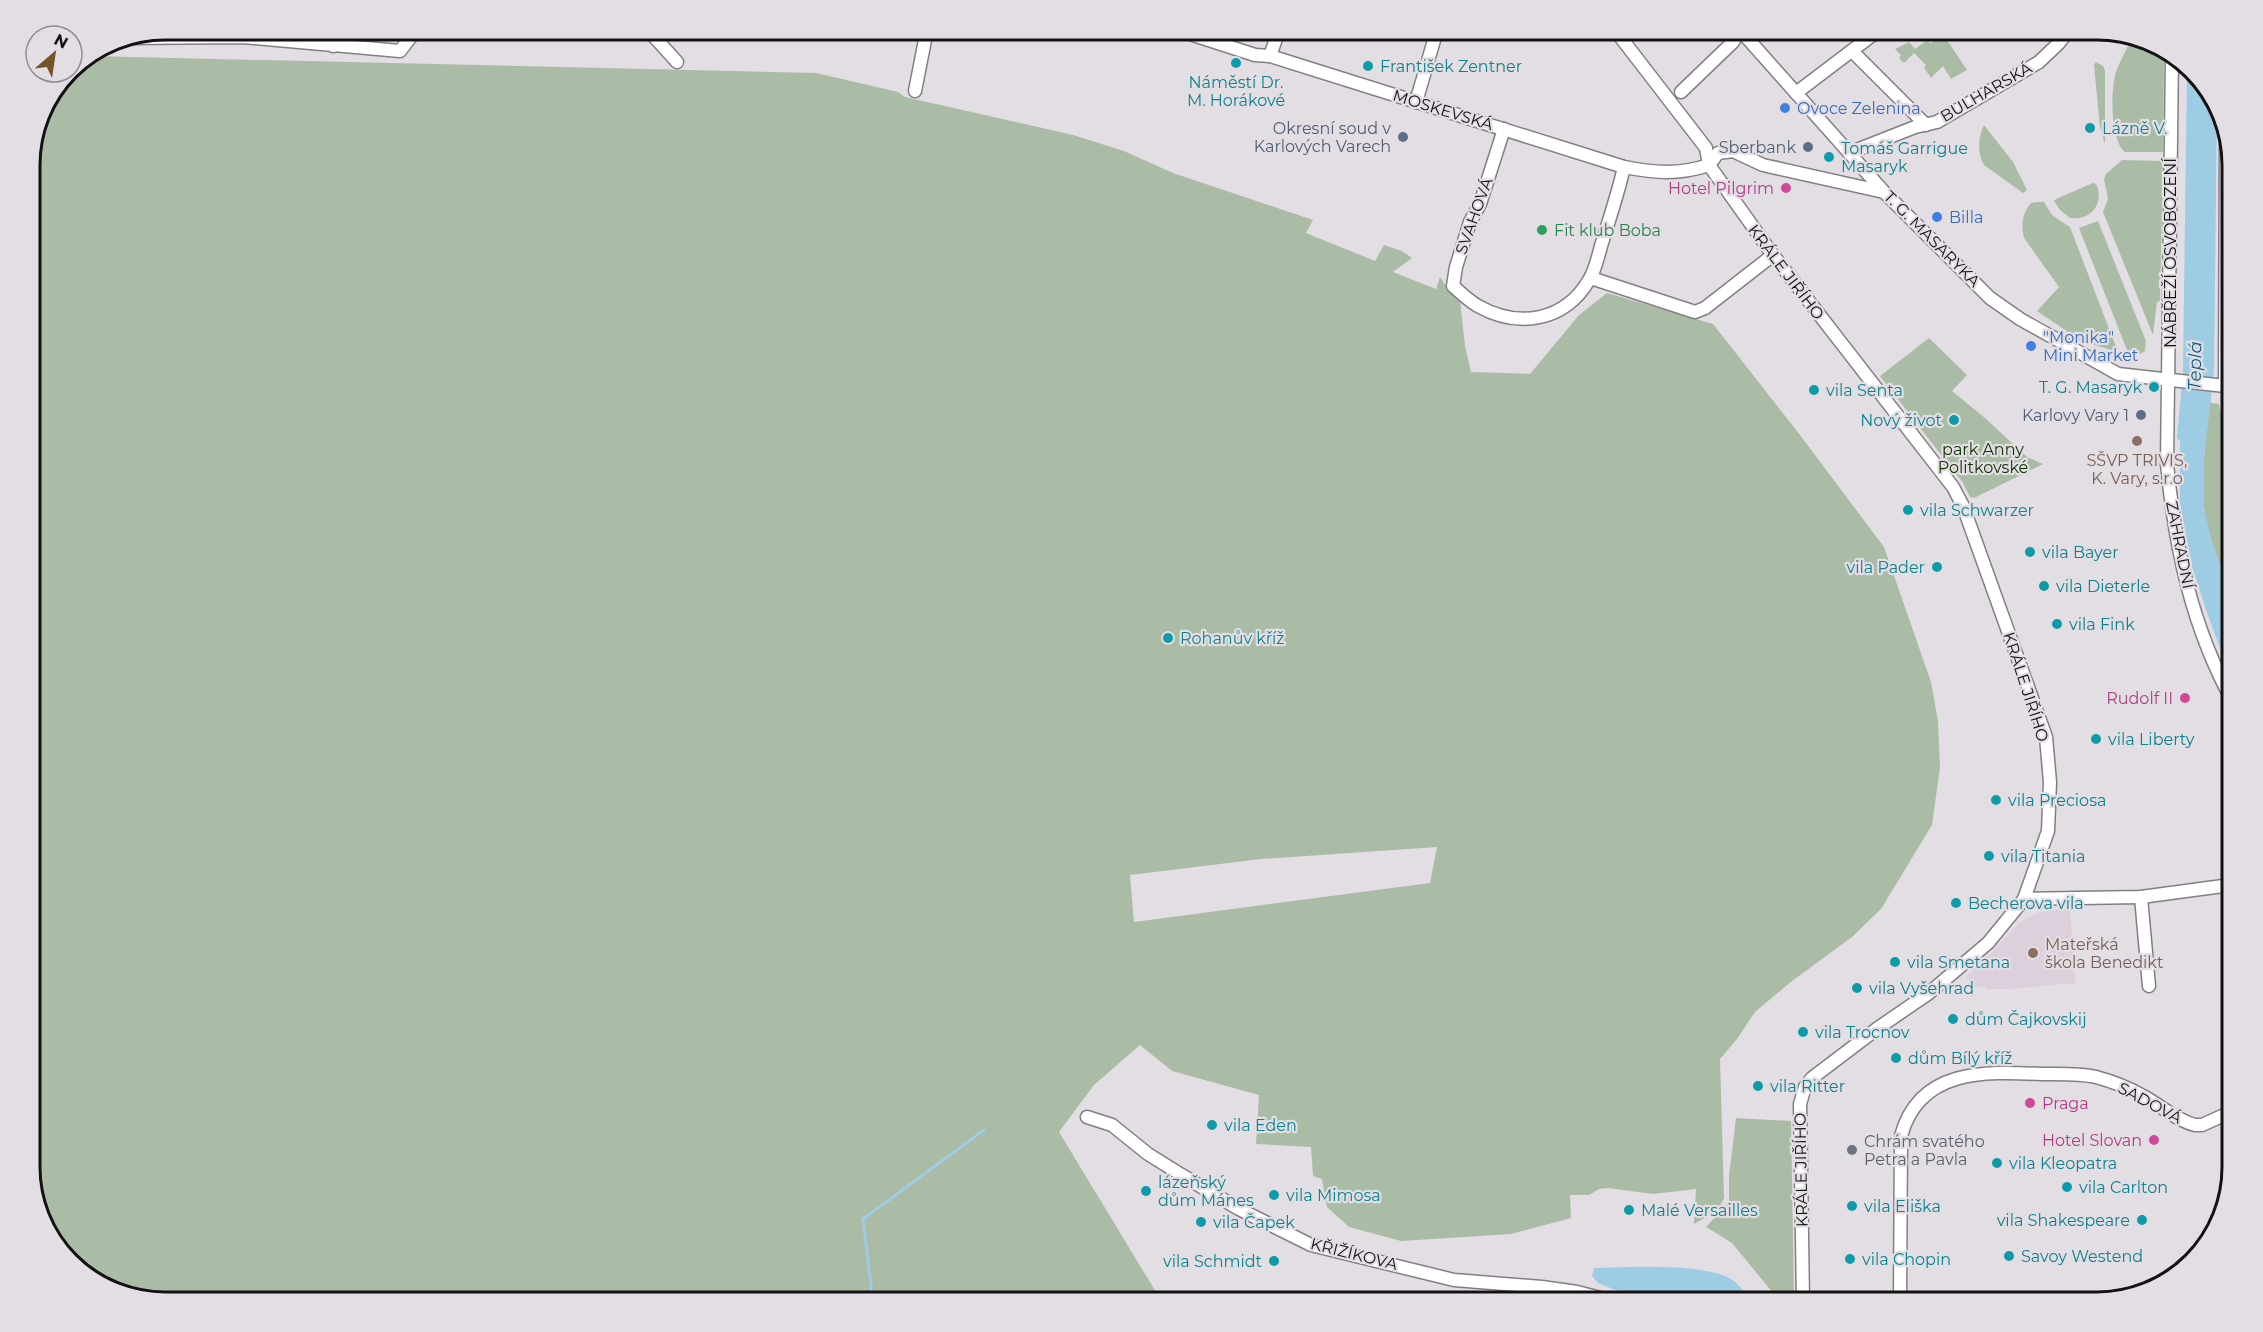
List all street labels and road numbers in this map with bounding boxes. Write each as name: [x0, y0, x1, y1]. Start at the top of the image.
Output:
street label: BULHARSKÁ: [1937, 58, 2036, 126]
street label: MOSKEVSKÁ: [1391, 86, 1496, 134]
street label: NÁBŘEŽÍ OSVOBOZENÍ: [2161, 157, 2180, 348]
street label: SVAHOVÁ: [1451, 175, 1497, 257]
street label: T. G. MASARYKA: [1880, 187, 1984, 291]
street label: KRÁLE JIŘÍHO: [1744, 221, 1828, 323]
street label: ZAHRADNÍ: [2162, 500, 2198, 592]
street label: KRÁLE JIŘÍHO: [1999, 630, 2053, 744]
street label: SADOVÁ: [2115, 1078, 2186, 1128]
street label: KRÁLE JIŘÍHO: [1791, 1113, 1811, 1227]
street label: KŘIŽÍKOVA: [1309, 1234, 1400, 1274]

